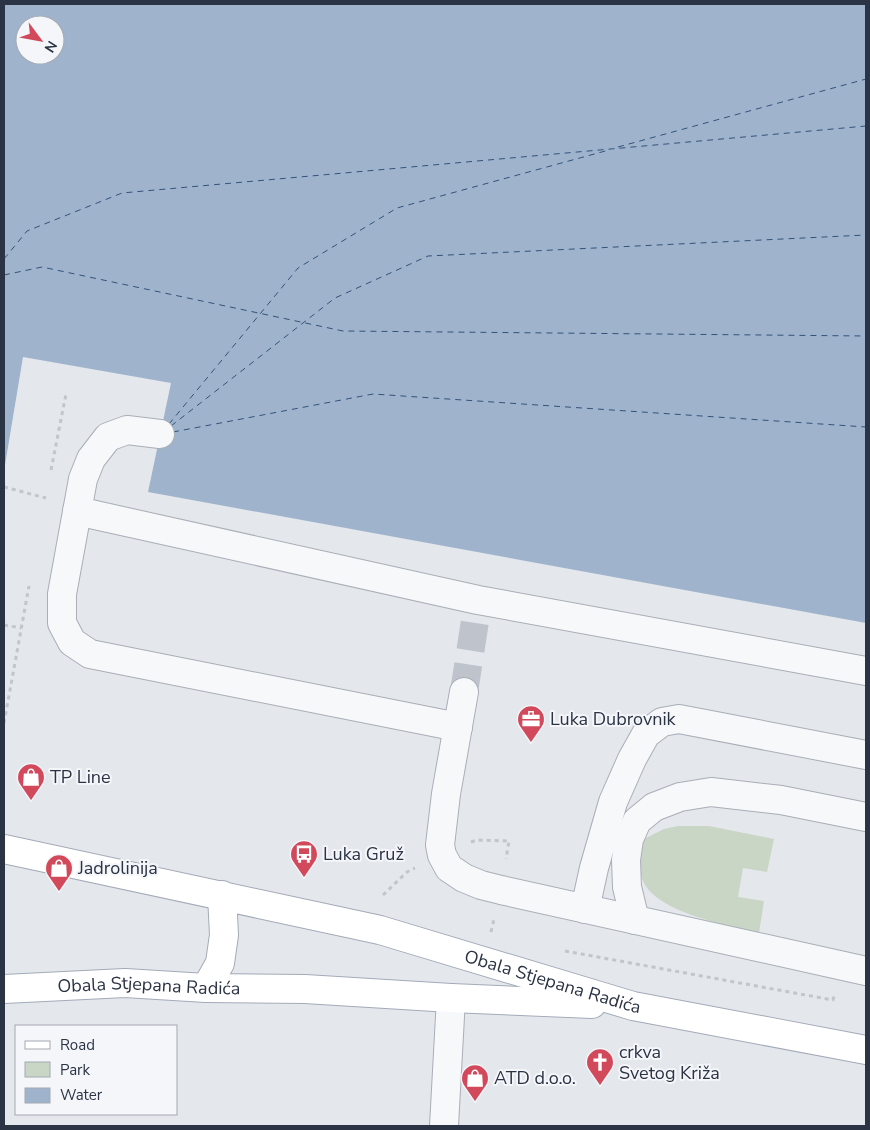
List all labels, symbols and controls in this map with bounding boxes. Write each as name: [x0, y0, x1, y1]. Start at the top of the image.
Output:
north arrow: [15, 15, 65, 65]
text: N: [40, 37, 61, 56]
office icon: Luka Dubrovnik: [516, 704, 546, 743]
place label: Luka Dubrovnik: [550, 707, 677, 731]
shop icon: TP Line: [16, 762, 46, 801]
place label: TP Line: [50, 765, 111, 789]
bus stop icon: Luka Gruž: [289, 839, 319, 878]
place label: Luka Gruž: [323, 842, 404, 866]
shop icon: Jadrolinija: [44, 853, 74, 892]
place label: Jadrolinija: [77, 856, 158, 880]
street label: Obala Stjepana Radića: [462, 944, 643, 1019]
street label: Obala Stjepana Radića: [57, 971, 240, 1000]
legend: [15, 1025, 178, 1115]
text: Road: [60, 1035, 95, 1055]
place label: crkva Svetog Križa: [619, 1040, 720, 1085]
church icon: crkva Svetog Križa: [585, 1047, 615, 1086]
text: Park: [60, 1060, 90, 1080]
shop icon: ATD d.o.o.: [460, 1063, 490, 1102]
place label: ATD d.o.o.: [494, 1066, 576, 1090]
text: Water: [60, 1085, 103, 1105]

